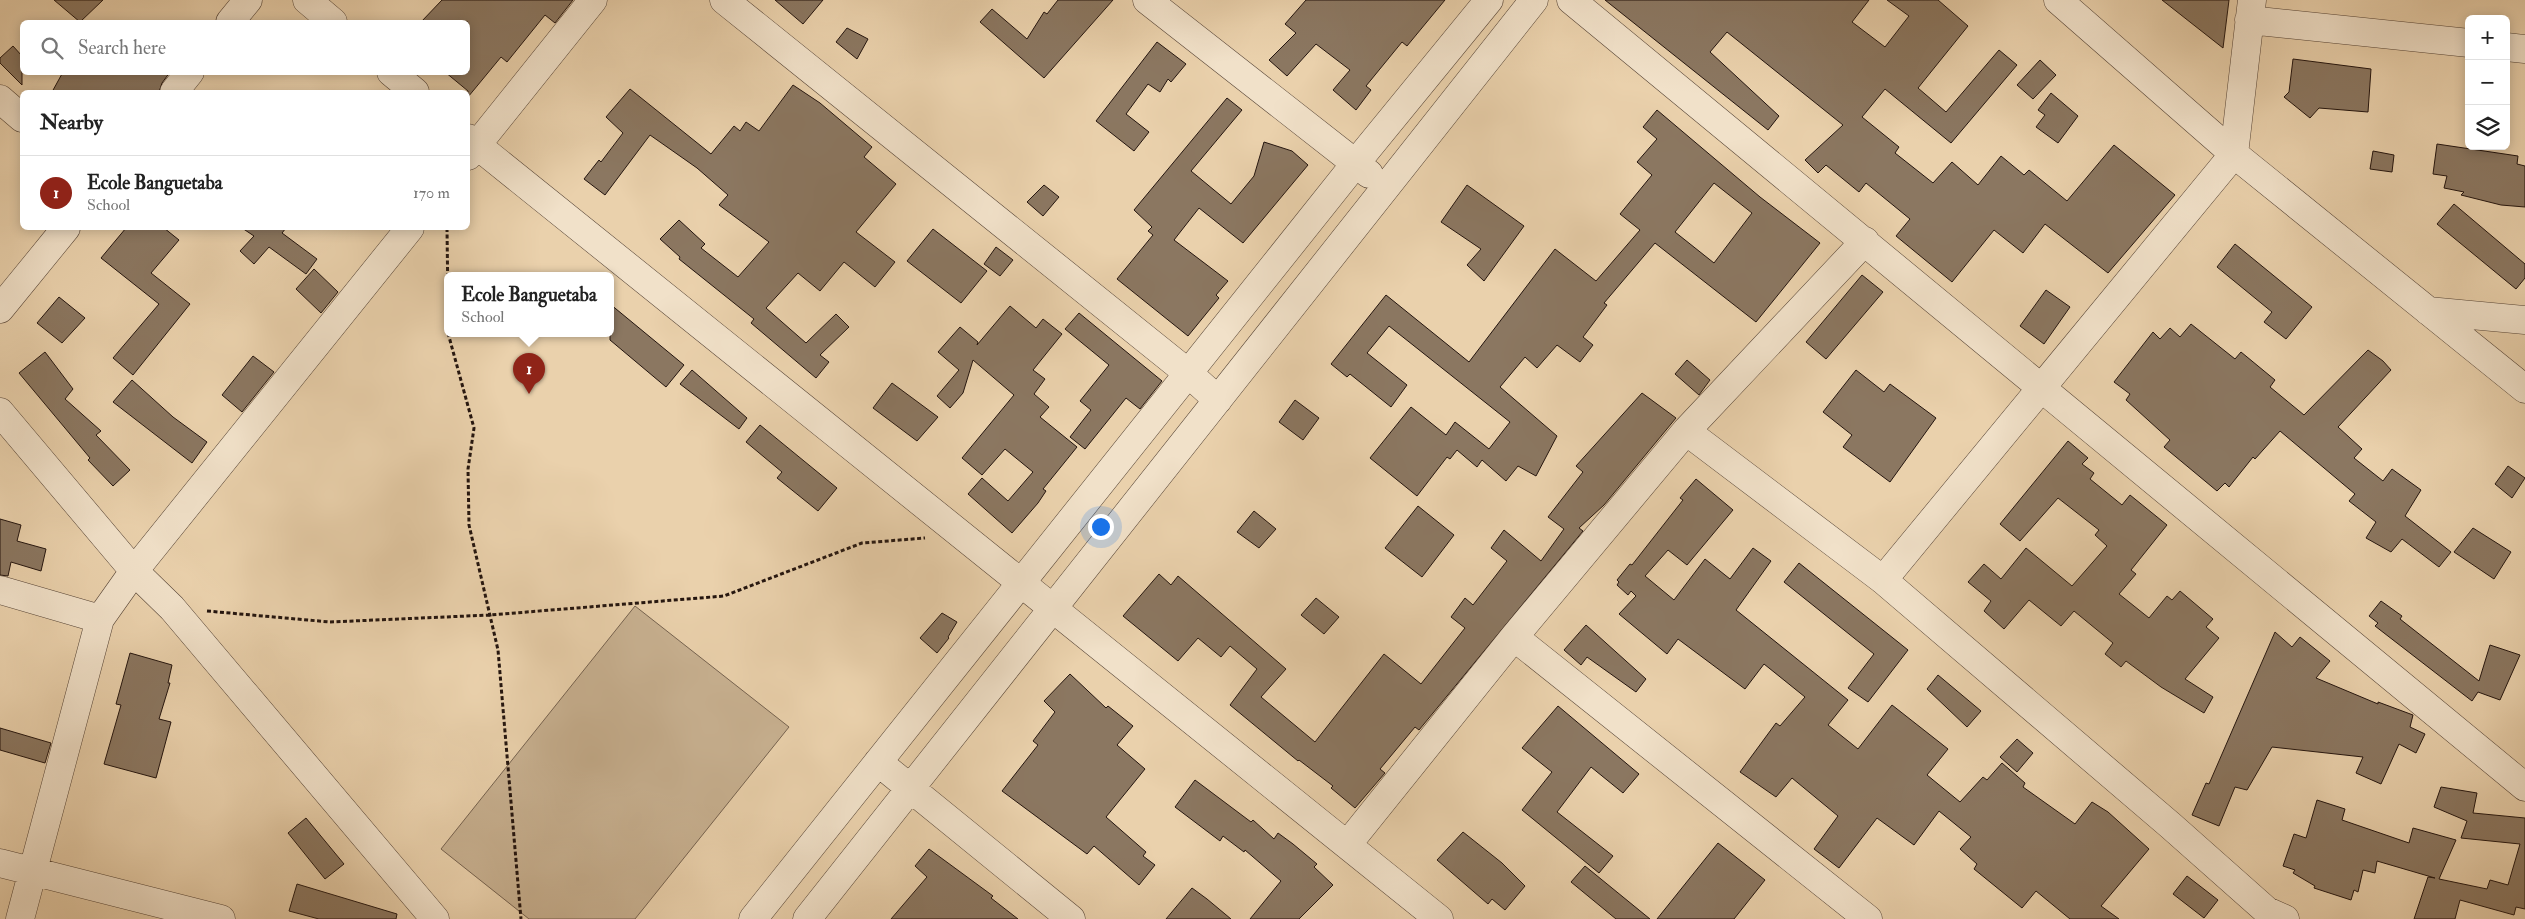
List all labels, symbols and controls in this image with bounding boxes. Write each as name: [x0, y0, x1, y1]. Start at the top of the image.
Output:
map controls: [2465, 15, 2510, 150]
button: +: [2465, 15, 2510, 60]
search box: [20, 20, 470, 75]
icon: search: [38, 34, 66, 62]
text: Search here: [78, 36, 166, 60]
button: −: [2465, 60, 2510, 105]
button: layers: [2465, 105, 2510, 150]
text: Nearby: [40, 109, 103, 136]
text: Ecole Banguetaba: [87, 171, 223, 195]
text: 1: [53, 183, 59, 203]
text: 170 m: [413, 183, 450, 203]
text: School: [87, 195, 130, 215]
popup: [444, 272, 614, 337]
text: Ecole Banguetaba: [461, 283, 597, 307]
text: School: [461, 307, 504, 327]
pin: 1: [513, 353, 545, 394]
your location: [1088, 514, 1114, 540]

